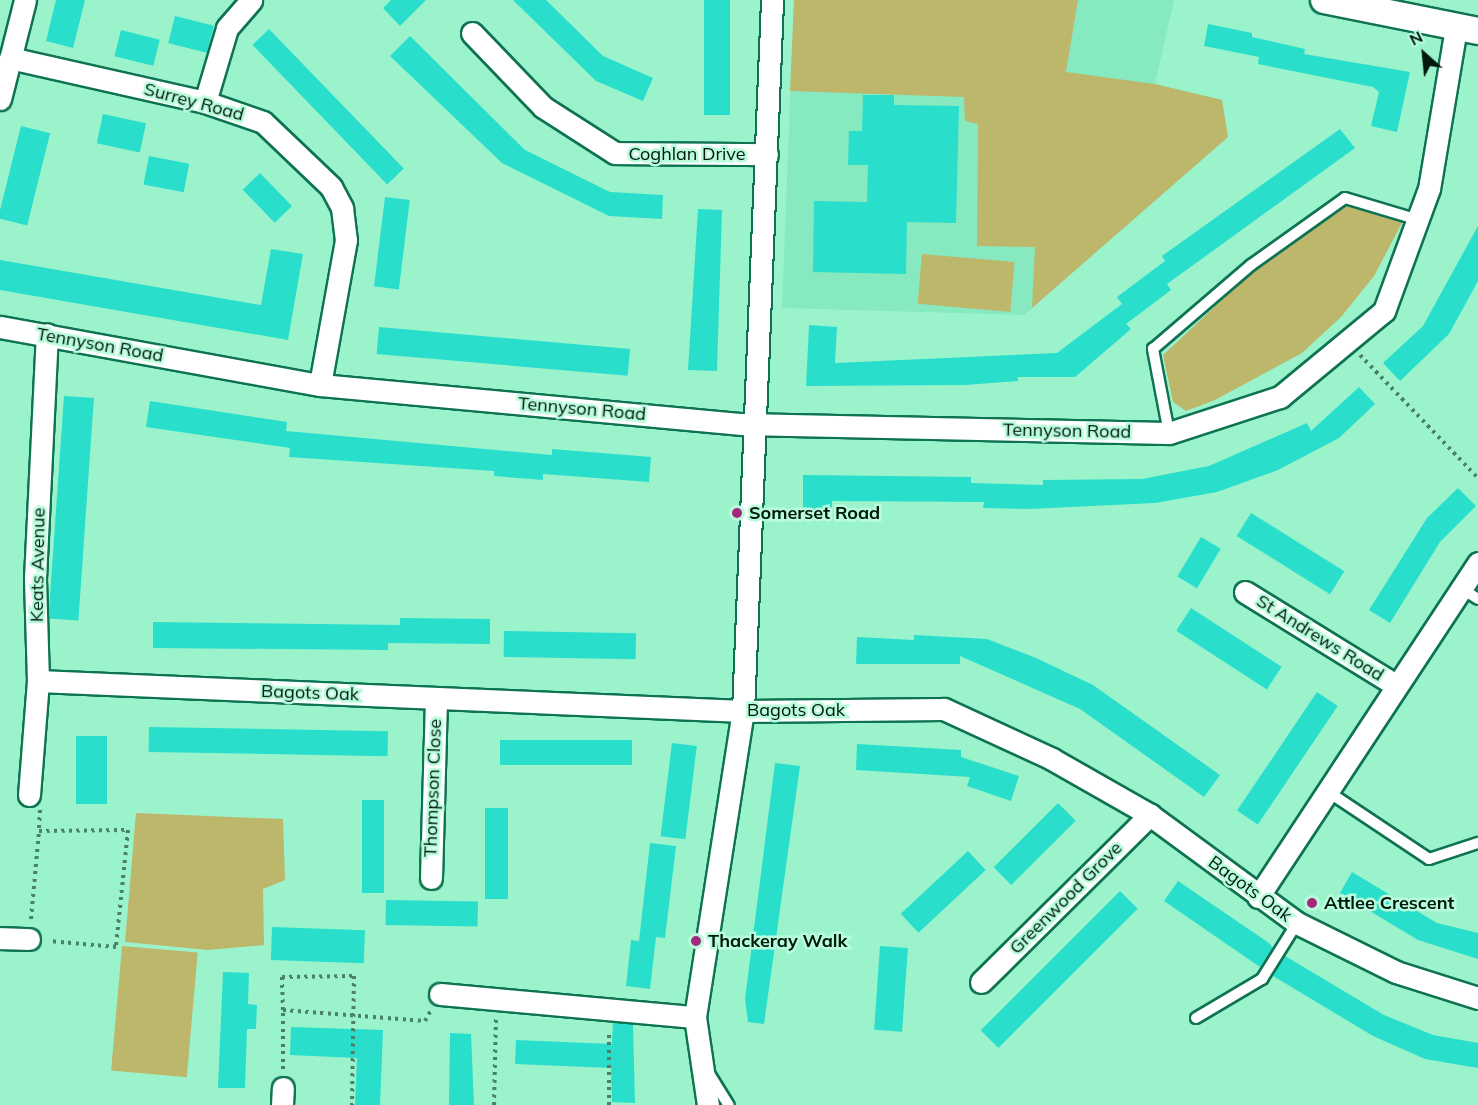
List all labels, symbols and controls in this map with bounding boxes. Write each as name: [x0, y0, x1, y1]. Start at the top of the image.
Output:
north arrow: [1394, 24, 1454, 84]
text: N: [1406, 26, 1426, 50]
street label: Surrey Road: [142, 78, 246, 126]
street label: Coghlan Drive: [628, 143, 746, 165]
street label: Tennyson Road: [35, 323, 165, 367]
street label: Tennyson Road: [517, 393, 647, 425]
street label: Tennyson Road: [1003, 419, 1131, 443]
place label: Somerset Road: [749, 502, 880, 524]
marker: Somerset Road: [730, 506, 744, 520]
street label: Keats Avenue: [26, 508, 50, 622]
street label: St Andrews Road: [1252, 590, 1388, 686]
street label: Bagots Oak: [261, 680, 359, 706]
street label: Bagots Oak: [747, 699, 845, 721]
street label: Thompson Close: [420, 718, 446, 858]
street label: Greenwood Grove: [1005, 837, 1127, 959]
street label: Bagots Oak: [1204, 851, 1296, 927]
place label: Attlee Crescent: [1324, 892, 1454, 914]
marker: Attlee Crescent: [1305, 896, 1319, 910]
place label: Thackeray Walk: [708, 930, 847, 952]
marker: Thackeray Walk: [689, 934, 703, 948]

